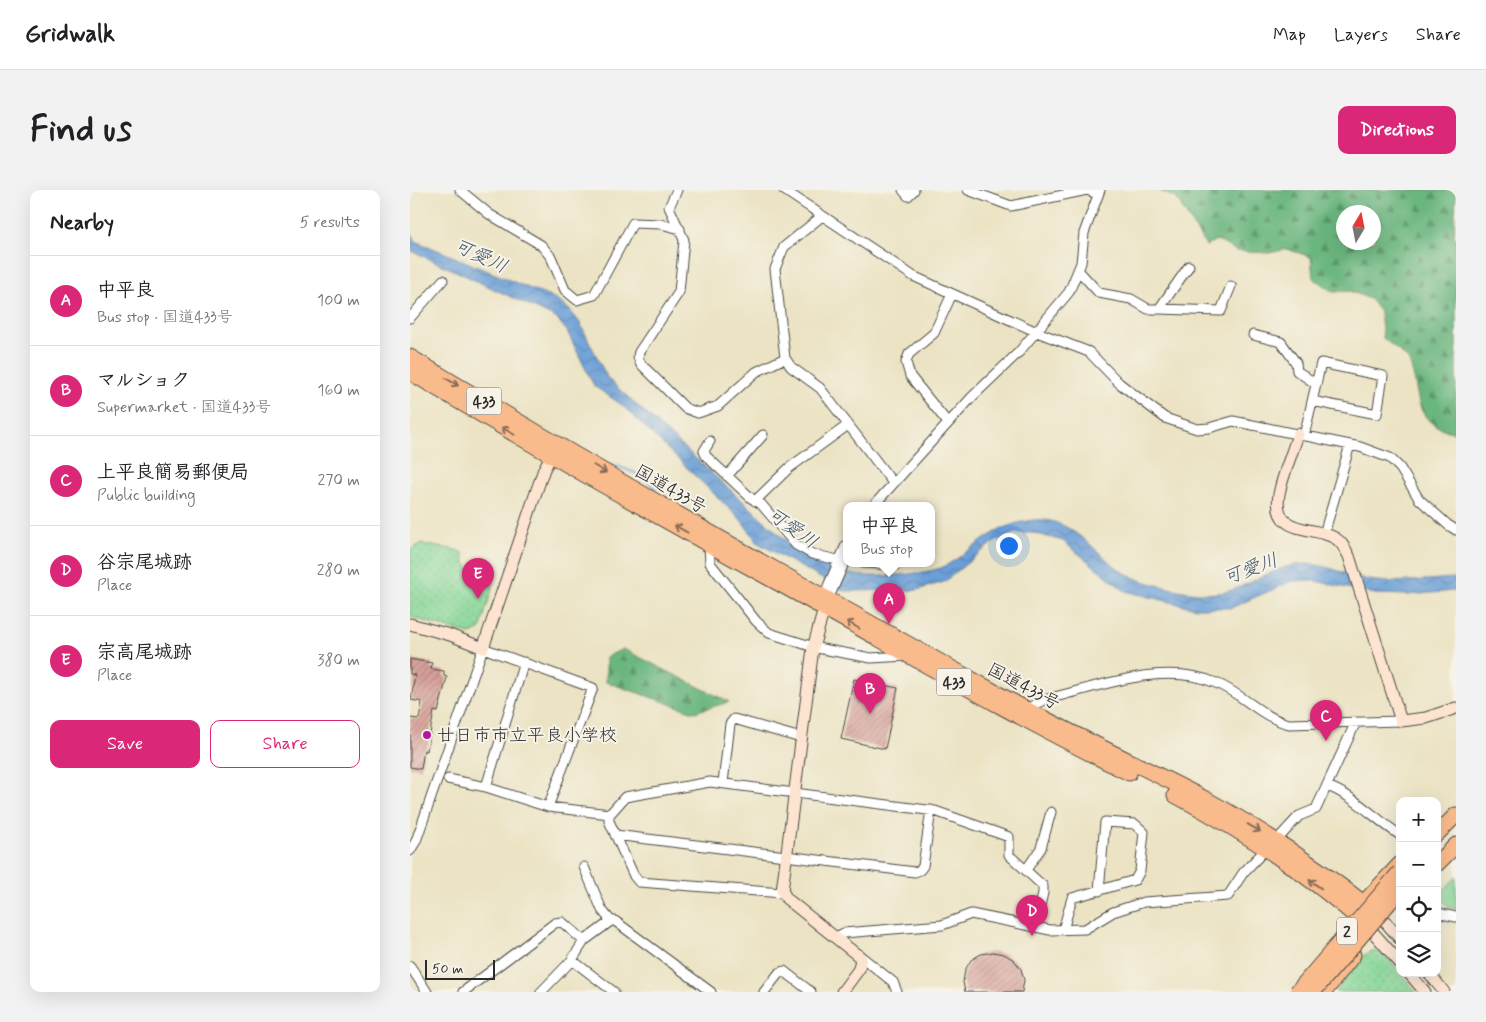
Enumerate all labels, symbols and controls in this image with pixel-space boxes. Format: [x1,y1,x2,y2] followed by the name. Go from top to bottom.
[25,19,115,50] text: Gridwalk
[1273,23,1306,47] text: Map
[1334,23,1388,47] text: Layers
[1416,23,1461,47] text: Share
[1338,106,1456,154] button: Directions
[30,107,132,153] text: Find us
[1336,205,1381,250] north arrow
[50,209,114,237] text: Nearby
[300,212,360,233] text: 5 results
[449,233,511,280] water label: 可愛川
[97,278,154,303] text: 中平良
[61,290,71,311] text: A
[317,290,360,311] text: 100 m
[97,307,233,328] text: Bus stop · 国道433号
[97,368,190,393] text: マルショク
[444,378,458,388] one-way arrow
[61,380,71,401] text: B
[317,380,360,401] text: 160 m
[466,388,502,415] road number: 433
[97,397,271,418] text: Supermarket · 国道433号
[502,425,516,435] one-way arrow
[97,460,249,485] text: 上平良簡易郵便局
[630,460,711,520] street label: 国道433号
[592,465,607,475] one-way arrow
[60,470,72,491] text: C
[317,470,360,491] text: 270 m
[97,485,196,506] text: Public building
[762,502,823,555] water label: 可愛川
[843,502,935,567] popup
[860,514,918,539] text: 中平良
[674,524,688,534] one-way arrow
[996,533,1022,559] your location
[860,539,913,560] text: Bus stop
[1219,548,1282,591] water label: 可愛川
[97,550,192,575] text: 谷宗尾城跡
[462,558,494,599] pin: E
[60,560,72,581] text: D
[317,560,360,581] text: 280 m
[97,575,132,596] text: Place
[873,583,905,624] pin: A
[847,620,861,630] one-way arrow
[97,640,192,665] text: 宗高尾城跡
[61,650,71,671] text: E
[317,650,360,671] text: 380 m
[983,658,1064,716] street label: 国道433号
[97,665,132,686] text: Place
[936,668,972,696] road number: 433
[854,673,886,714] pin: B
[1310,700,1342,741] pin: C
[50,720,200,768] button: Save
[210,720,360,768] button: Share
[437,724,617,748] place label: 廿日市市立平良小学校
[421,729,433,741] marker: 廿日市市立平良小学校
[1396,797,1441,977] map controls
[1396,797,1441,842] button: +
[1247,823,1262,833] one-way arrow
[1396,842,1441,887] button: −
[1308,879,1322,889] one-way arrow
[1396,887,1441,932] button: locate
[1016,895,1048,936] pin: D
[1337,918,1357,944] road number: 2
[1396,932,1441,977] button: layers
[425,957,495,980] scale bar
[432,960,463,978] text: 50 m

